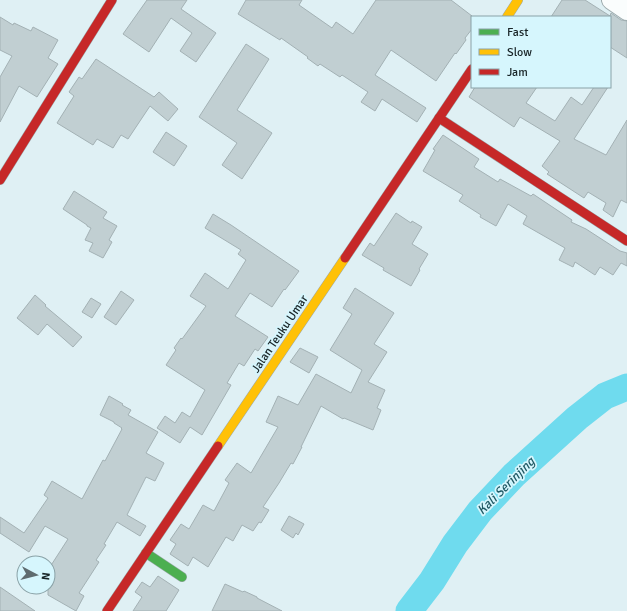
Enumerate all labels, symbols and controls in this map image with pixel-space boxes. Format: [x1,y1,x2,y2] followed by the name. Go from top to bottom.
[471,16,611,88] legend
[507,25,528,40] text: Fast
[507,45,532,60] text: Slow
[507,65,528,80] text: Jam
[248,292,312,376] street label: Jalan Teuku Umar
[474,453,539,518] water label: Kali Serinjing
[16,555,56,595] north arrow
[39,572,52,581] text: N

